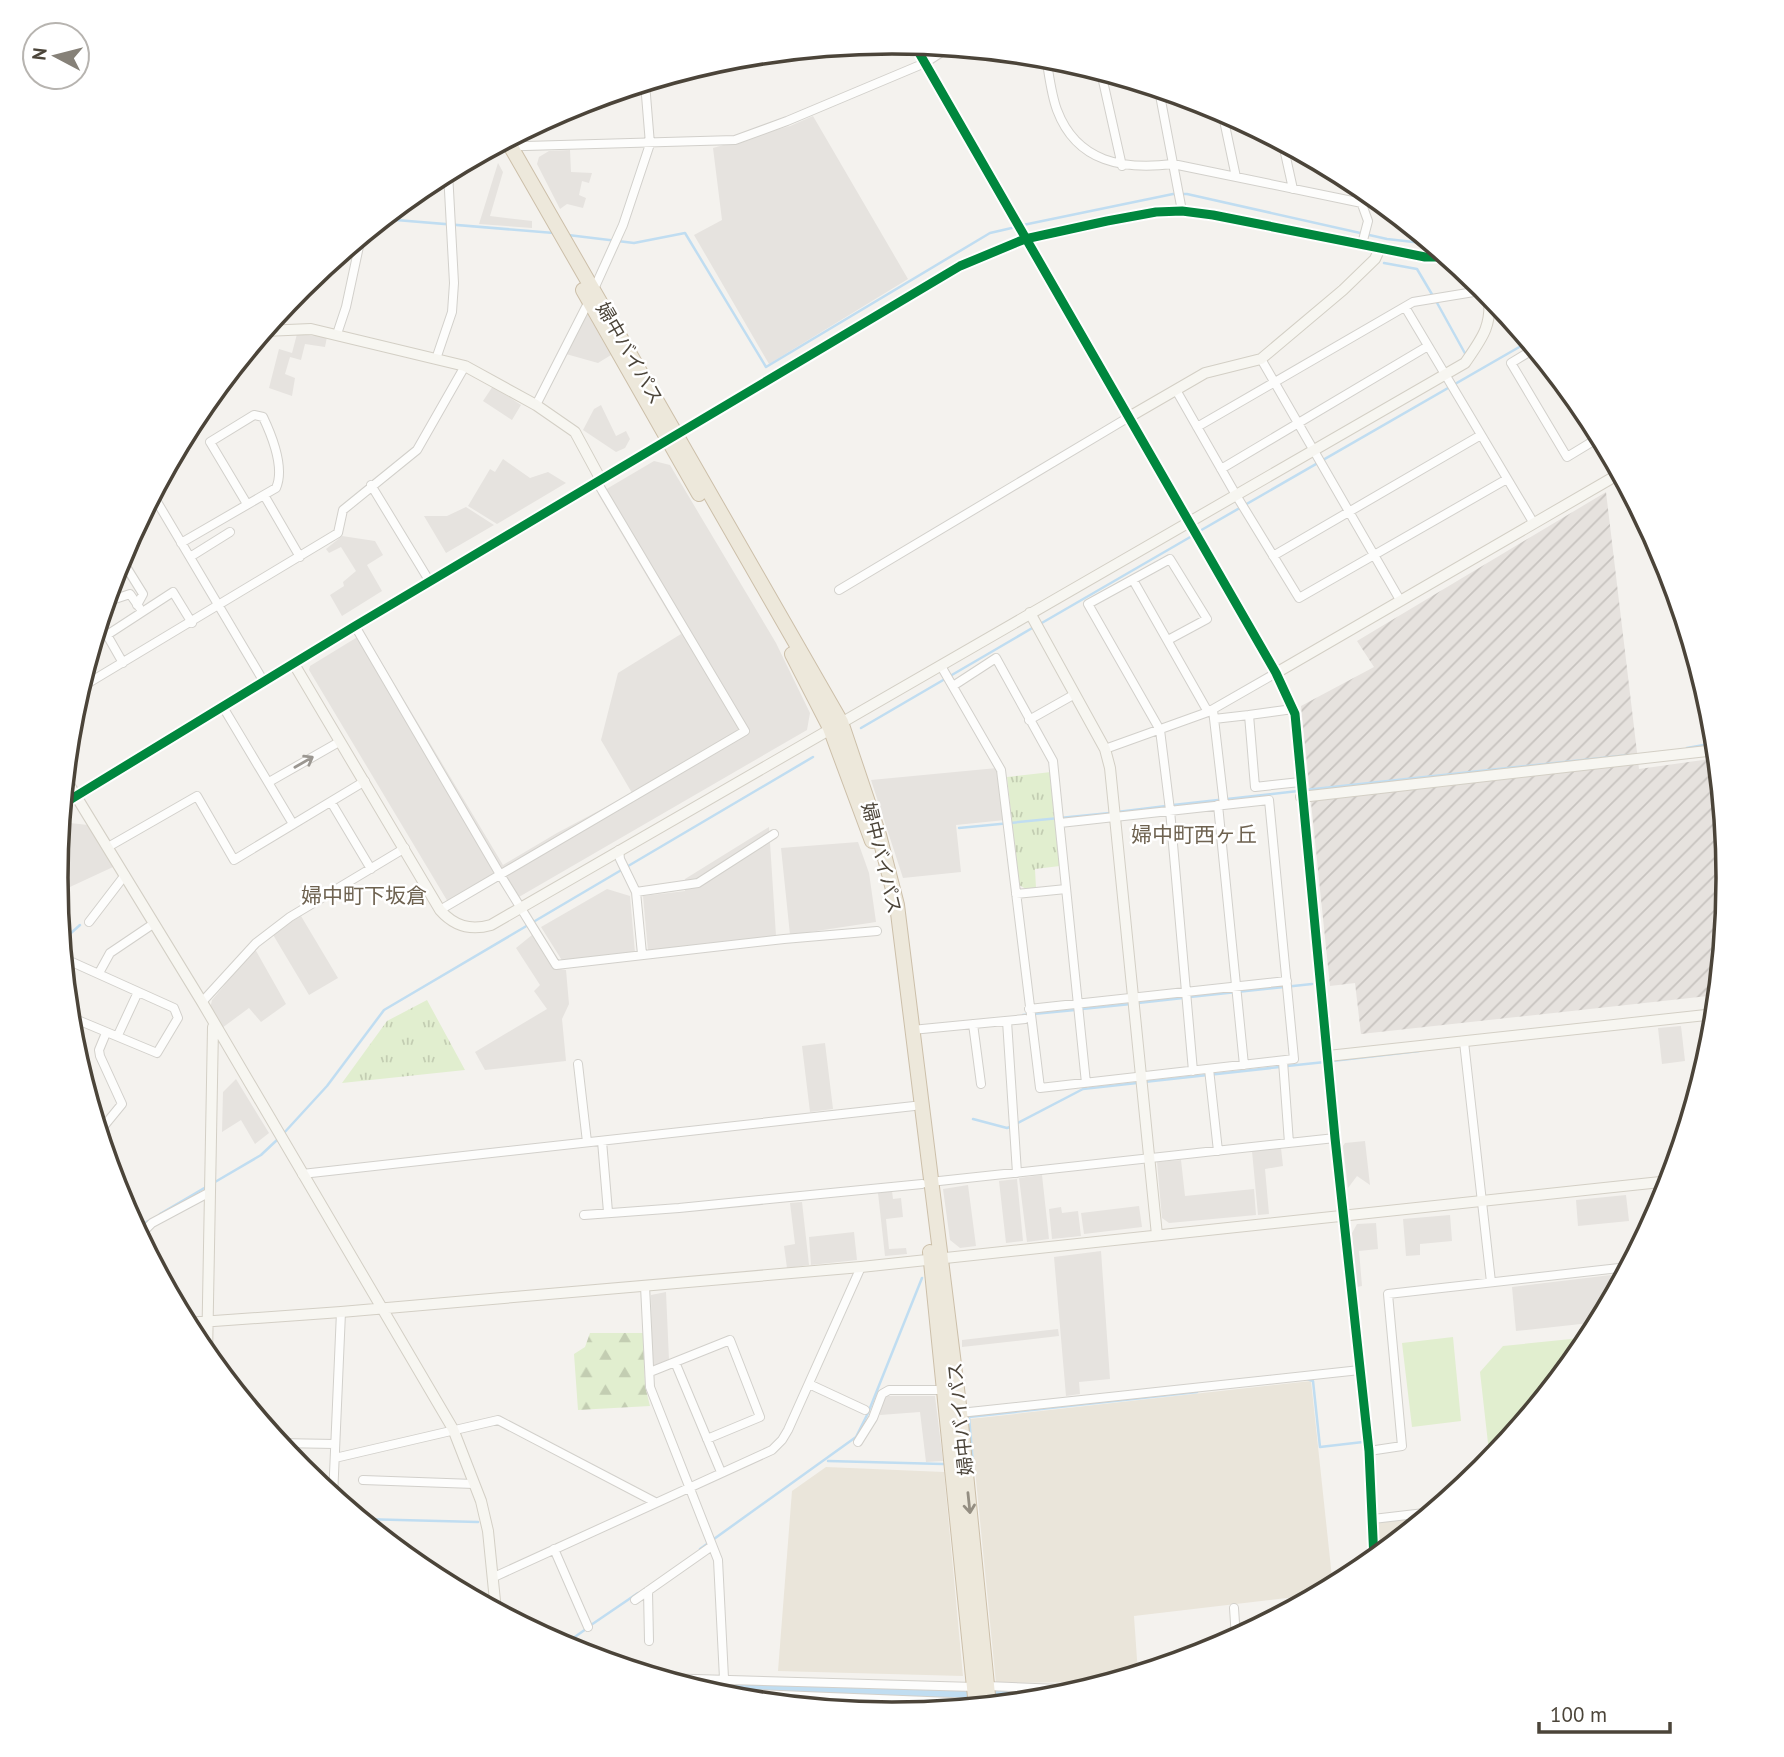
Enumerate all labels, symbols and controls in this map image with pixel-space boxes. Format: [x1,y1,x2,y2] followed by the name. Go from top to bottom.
[21,21,91,91] north arrow
[26,46,52,62] text: N
[591,298,669,408] street label: 婦中バイパス
[294,755,314,769] one-way arrow
[857,800,907,916] street label: 婦中バイパス
[1131,821,1257,848] district label: 婦中町西ヶ丘
[301,882,427,909] district label: 婦中町下坂倉
[942,1361,978,1477] street label: 婦中バイパス
[962,1491,975,1514] one-way arrow
[1539,1690,1670,1734] scale bar
[1550,1701,1607,1728] text: 100 m

